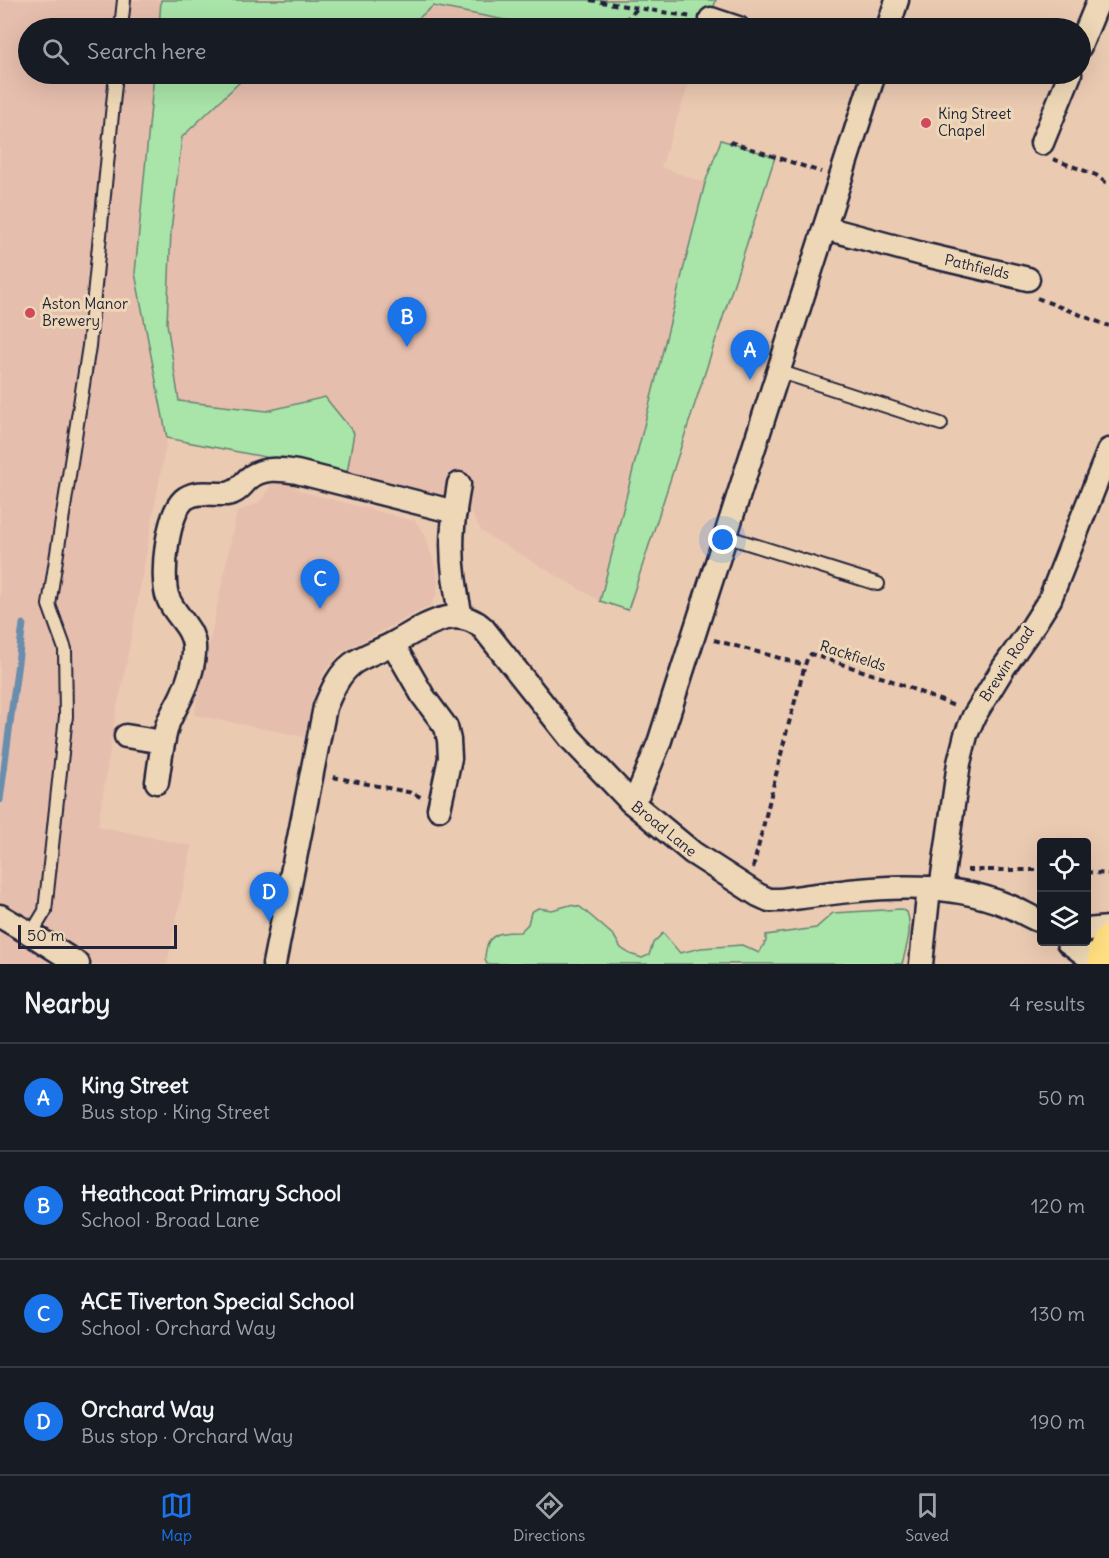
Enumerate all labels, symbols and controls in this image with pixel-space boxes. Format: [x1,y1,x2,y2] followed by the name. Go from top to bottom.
[18,18,1091,84] search box
[39,35,72,68] icon: search
[87,37,206,65] text: Search here
[938,104,1011,140] place label: King Street Chapel
[919,116,933,130] marker: King Street Chapel
[943,250,1012,283] street label: Pathfields
[42,294,128,330] place label: Aston Manor Brewery
[388,298,426,347] pin: B
[23,306,37,320] marker: Aston Manor Brewery
[730,330,770,380] pin: A
[708,525,737,554] your location
[300,560,340,609] pin: C
[975,622,1038,705] street label: Brewin Road
[818,636,889,675] street label: Rackfields
[628,797,701,861] street label: Broad Lane
[1037,838,1091,946] map controls
[1037,838,1091,892] button: locate
[250,872,288,922] pin: D
[1037,892,1091,946] button: layers
[18,922,177,950] scale bar
[27,925,65,945] text: 50 m
[24,987,110,1020] text: Nearby
[1009,991,1085,1016] text: 4 results
[81,1071,189,1099] text: King Street
[37,1085,50,1110] text: A
[1038,1085,1085,1110] text: 50 m
[81,1099,270,1124] text: Bus stop · King Street
[81,1179,341,1207] text: Heathcoat Primary School
[37,1193,50,1218] text: B
[1031,1193,1085,1218] text: 120 m
[81,1207,259,1232] text: School · Broad Lane
[81,1287,355,1315] text: ACE Tiverton Special School
[37,1301,50,1326] text: C
[1030,1301,1085,1326] text: 130 m
[81,1315,276,1340] text: School · Orchard Way
[81,1395,214,1423] text: Orchard Way
[36,1409,51,1434] text: D
[1030,1409,1085,1434] text: 190 m
[81,1423,293,1448] text: Bus stop · Orchard Way
[160,1489,193,1545] tab: Map
[513,1489,585,1545] tab: Directions
[905,1489,949,1545] tab: Saved

